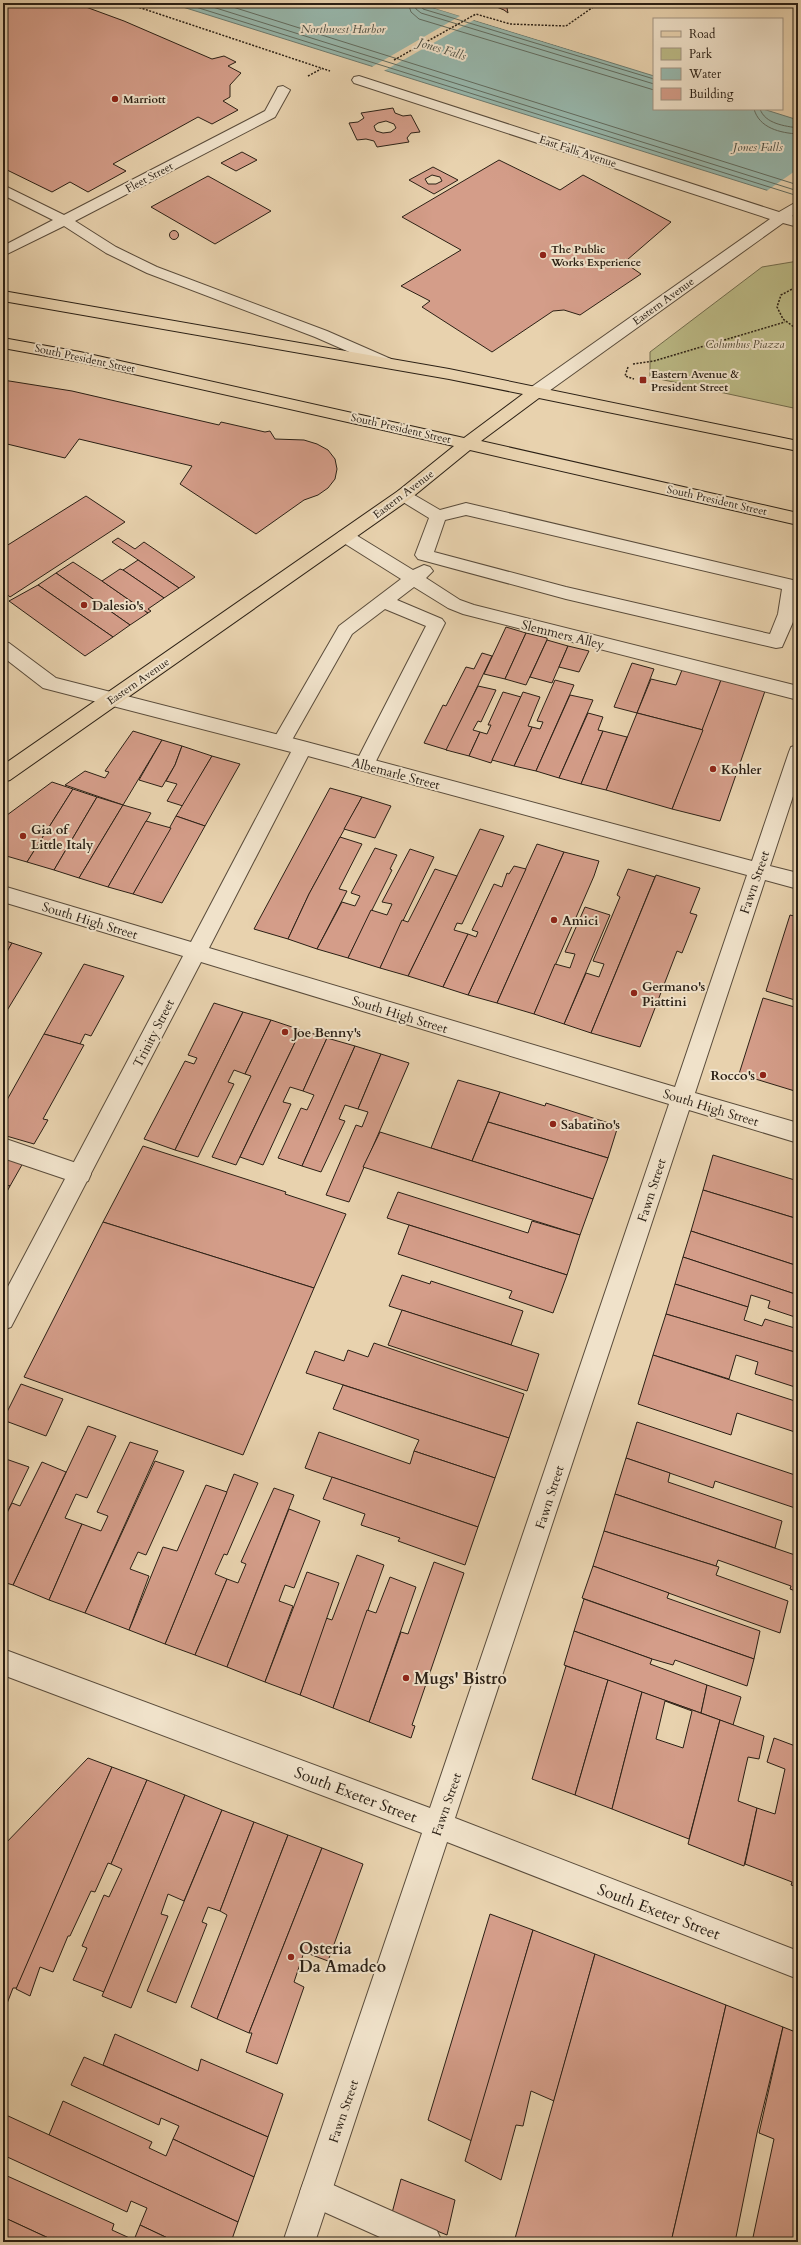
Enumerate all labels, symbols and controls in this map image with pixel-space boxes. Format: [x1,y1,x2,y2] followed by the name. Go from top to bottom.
[653,18,783,110] legend
[300,21,387,37] water label: Northwest Harbor
[689,26,716,42] text: Road
[413,33,468,64] water label: Jones Falls
[689,46,713,62] text: Park
[688,66,722,82] text: Water
[689,86,734,102] text: Building
[123,92,166,107] place label: Marriott
[110,94,120,104] marker: Marriott
[537,132,618,171] street label: East Falls Avenue
[730,139,783,155] water label: Jones Falls
[123,158,176,196] street label: Fleet Street
[550,242,641,270] place label: The Public Works Experience
[538,250,548,260] marker: The Public Works Experience
[630,274,697,329] street label: Eastern Avenue
[706,337,784,352] park label: Columbus Piazza
[33,341,137,377] street label: South President Street
[651,367,740,395] place label: Eastern Avenue & President Street
[638,375,648,385] marker: Eastern Avenue & President Street
[349,410,453,447] street label: South President Street
[370,467,437,522] street label: Eastern Avenue
[665,482,769,519] street label: South President Street
[92,597,144,615] place label: Dalesio's
[79,600,89,610] marker: Dalesio's
[519,616,606,654] street label: Slemmers Alley
[104,654,172,708] street label: Eastern Avenue
[350,754,442,794] street label: Albemarle Street
[721,761,762,779] place label: Kohler
[708,764,718,774] marker: Kohler
[31,821,94,854] place label: Gia of Little Italy
[18,831,28,841] marker: Gia of Little Italy
[736,848,774,916] street label: Fawn Street
[40,898,140,944] street label: South High Street
[562,912,598,930] place label: Amici
[549,915,559,925] marker: Amici
[642,978,706,1011] place label: Germano's Piattini
[629,988,639,998] marker: Germano's Piattini
[350,992,450,1038] street label: South High Street
[129,996,179,1071] street label: Trinity Street
[291,1024,361,1042] place label: Joe Benny's
[280,1027,290,1037] marker: Joe Benny's
[710,1067,755,1085] place label: Rocco's
[758,1070,768,1080] marker: Rocco's
[661,1085,761,1131] street label: South High Street
[561,1116,620,1134] place label: Sabatino's
[548,1119,558,1129] marker: Sabatino's
[633,1156,671,1224] street label: Fawn Street
[531,1463,569,1531] street label: Fawn Street
[414,1668,507,1690] place label: Mugs' Bistro
[401,1673,411,1683] marker: Mugs' Bistro
[291,1761,420,1828] street label: South Exeter Street
[428,1770,466,1838] street label: Fawn Street
[594,1878,723,1945] street label: South Exeter Street
[299,1938,386,1978] place label: Osteria Da Amadeo
[286,1952,296,1962] marker: Osteria Da Amadeo
[325,2077,363,2145] street label: Fawn Street

